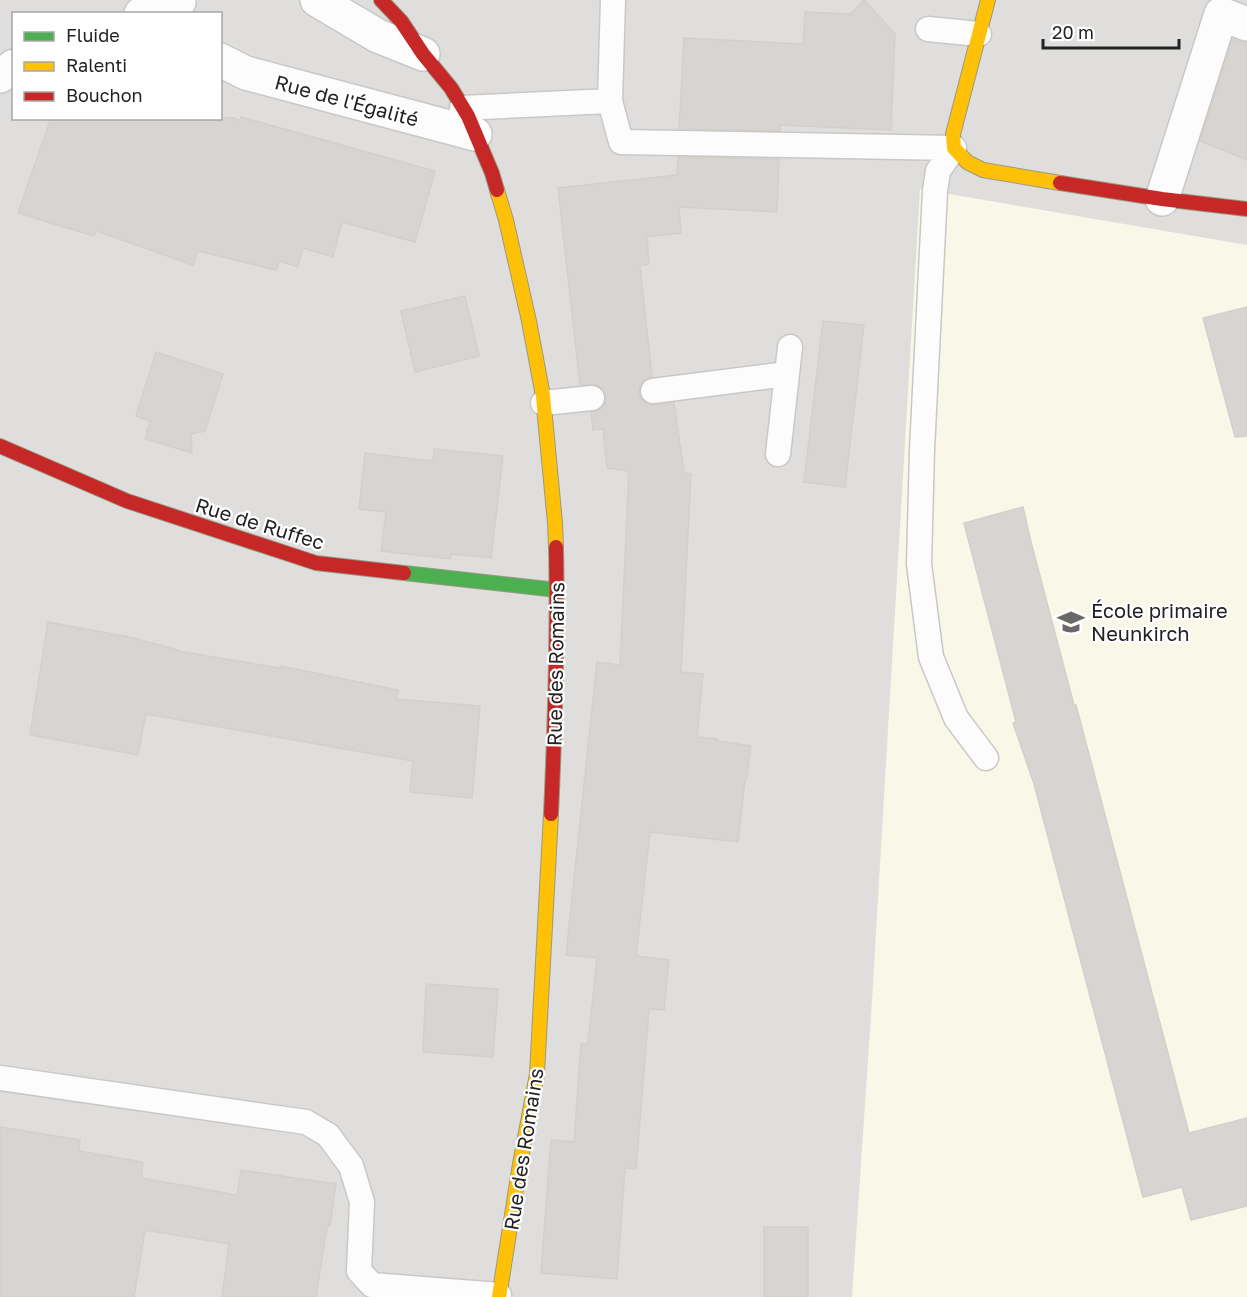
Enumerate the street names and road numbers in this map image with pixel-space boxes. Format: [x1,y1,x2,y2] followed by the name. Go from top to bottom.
[273,69,421,131] street label: Rue de l'Égalité
[193,492,327,554] street label: Rue de Ruffec
[542,582,568,746] street label: Rue des Romains
[498,1066,548,1232] street label: Rue des Romains

